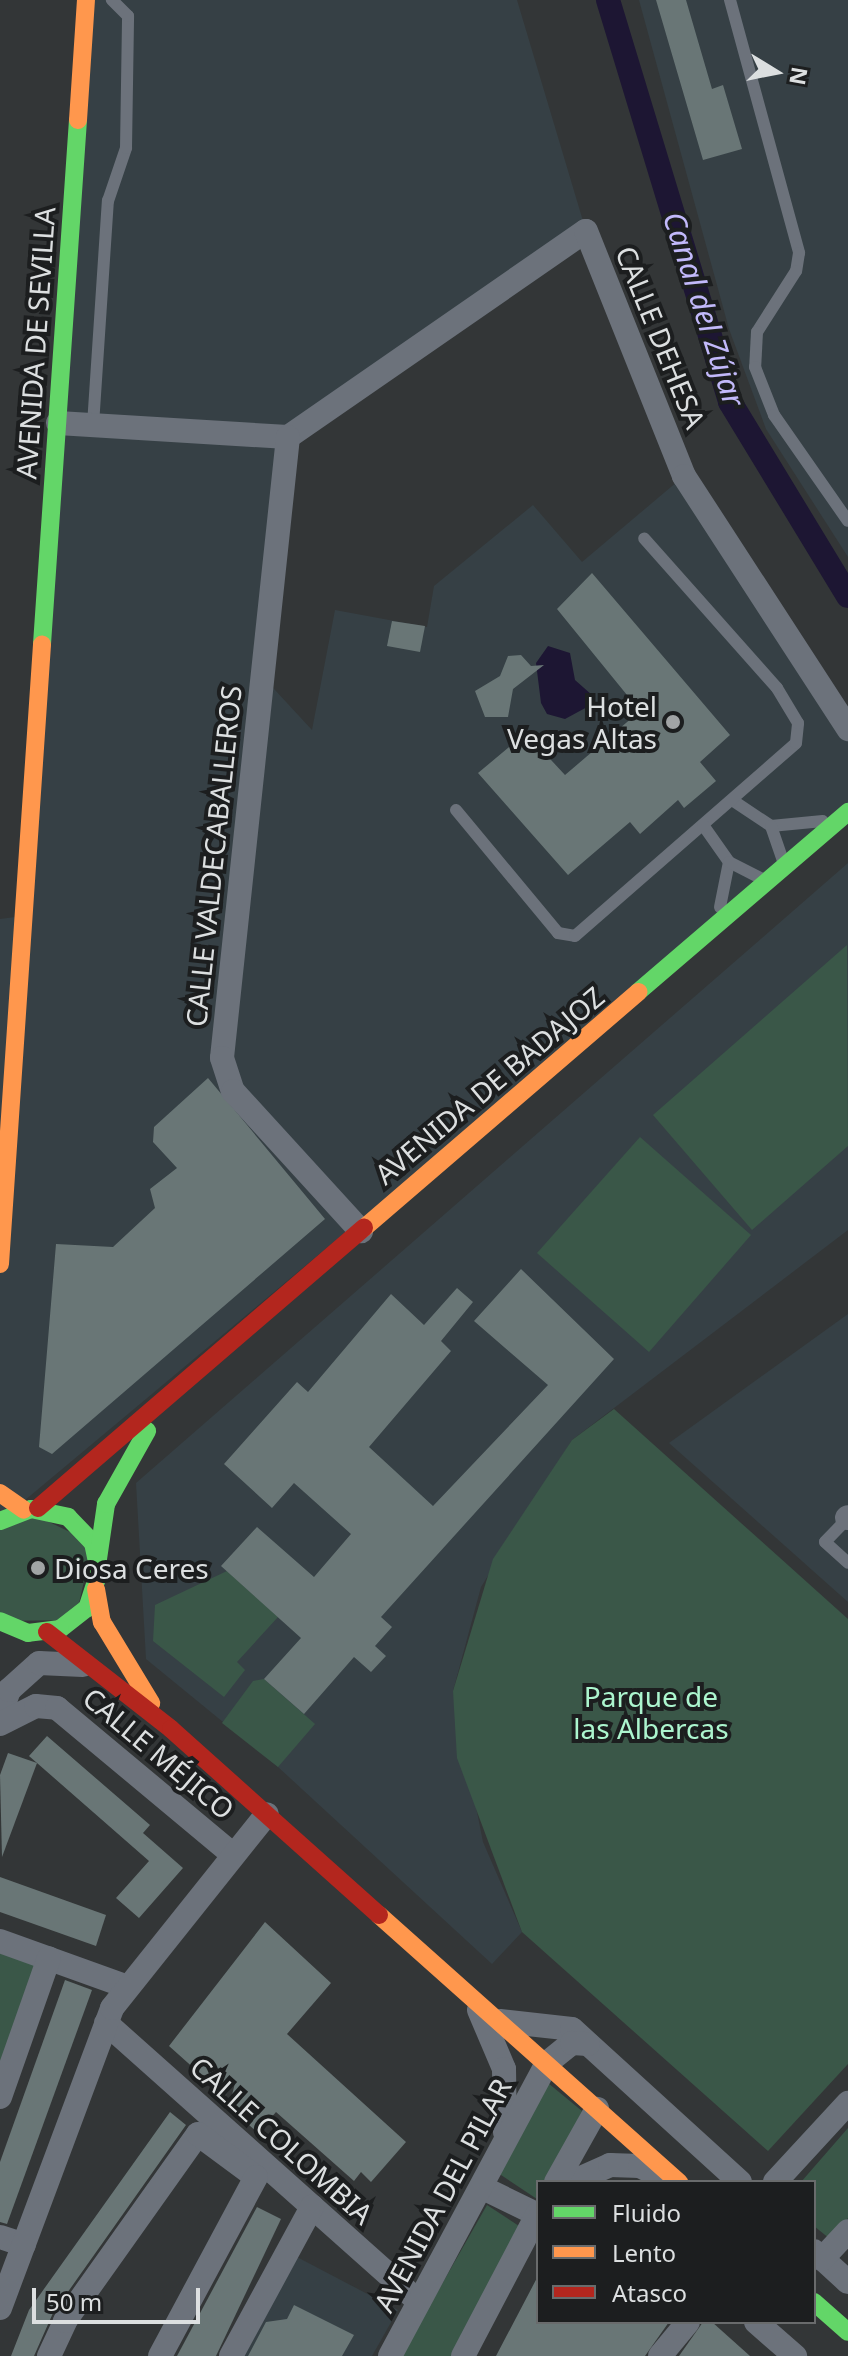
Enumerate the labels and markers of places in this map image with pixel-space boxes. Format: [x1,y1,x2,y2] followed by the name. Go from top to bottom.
[507,689,657,755] place label: Hotel Vegas Altas
[664,713,682,731] marker: Hotel Vegas Altas
[54,1551,209,1585] place label: Diosa Ceres
[29,1559,47,1577] marker: Diosa Ceres

